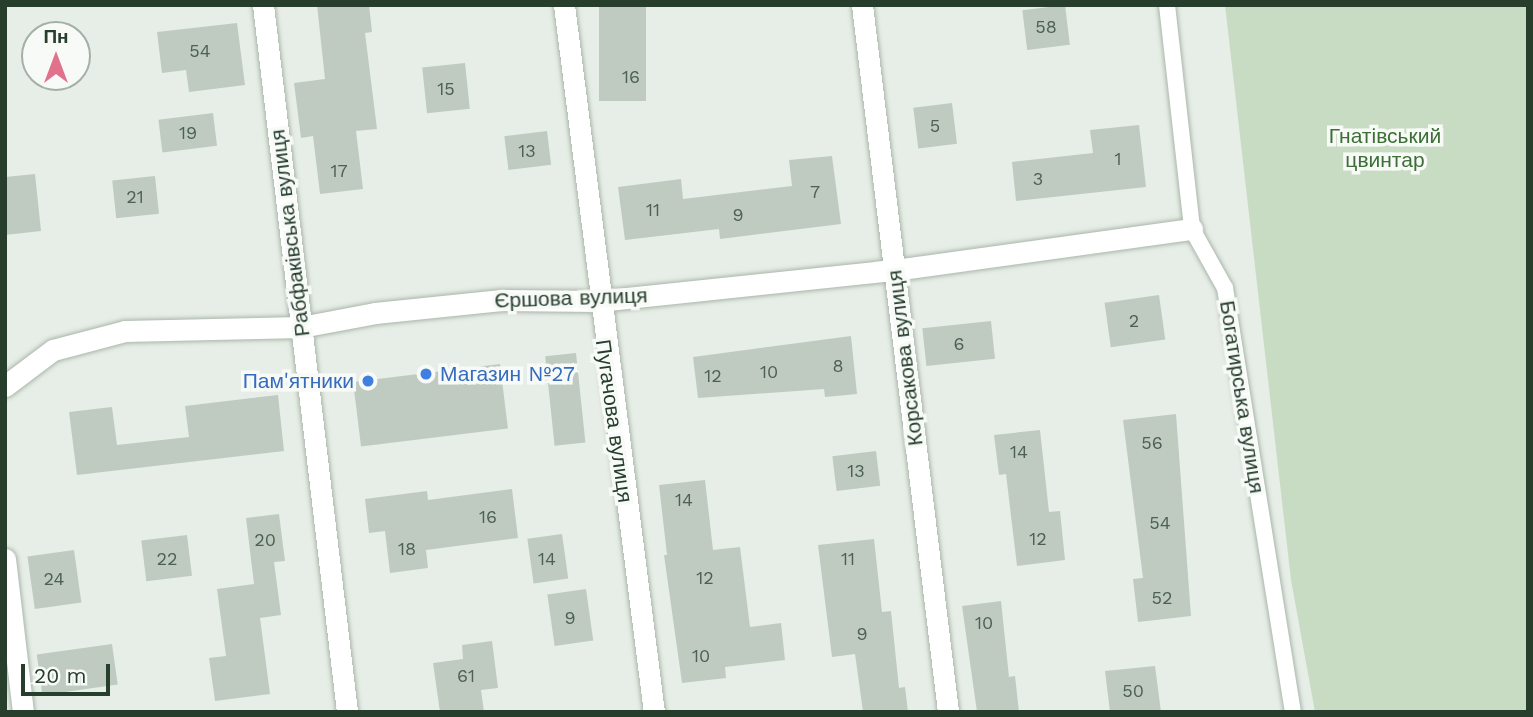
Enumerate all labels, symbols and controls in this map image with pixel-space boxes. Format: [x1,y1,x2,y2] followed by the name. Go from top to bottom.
[1035,16,1057,38] house number: 58
[21,21,91,91] north arrow
[43,25,69,48] text: Пн
[189,40,211,62] house number: 54
[622,66,640,88] house number: 16
[437,78,455,100] house number: 15
[930,115,940,137] house number: 5
[179,122,197,144] house number: 19
[1329,123,1441,173] park label: Гнатівський цвинтар
[265,128,315,338] street label: Рабфаківська вулиця
[518,140,536,162] house number: 13
[1114,148,1122,170] house number: 1
[330,160,348,182] house number: 17
[1033,168,1043,190] house number: 3
[810,181,820,203] house number: 7
[126,186,144,208] house number: 21
[646,199,660,221] house number: 11
[732,204,744,226] house number: 9
[882,269,928,447] street label: Корсакова вулиця
[494,283,648,313] street label: Єршова вулиця
[1214,299,1270,495] street label: Богатирська вулиця
[1129,310,1139,332] house number: 2
[954,333,964,355] house number: 6
[590,338,638,504] street label: Пугачова вулиця
[832,355,844,377] house number: 8
[440,361,575,387] place label: Магазин №27
[760,361,778,383] house number: 10
[704,365,722,387] house number: 12
[418,366,434,382] marker: Магазин №27
[243,368,354,394] place label: Пам'ятники
[360,373,376,389] marker: Пам'ятники
[1141,432,1163,454] house number: 56
[1010,441,1028,463] house number: 14
[847,460,865,482] house number: 13
[675,489,693,511] house number: 14
[479,506,497,528] house number: 16
[1149,512,1171,534] house number: 54
[1029,528,1047,550] house number: 12
[254,529,276,551] house number: 20
[398,538,416,560] house number: 18
[157,548,177,570] house number: 22
[538,548,556,570] house number: 14
[841,548,855,570] house number: 11
[696,567,714,589] house number: 12
[44,568,64,590] house number: 24
[1152,587,1172,609] house number: 52
[564,607,576,629] house number: 9
[975,612,993,634] house number: 10
[856,623,868,645] house number: 9
[692,645,710,667] house number: 10
[24,650,114,694] scale bar
[34,663,86,688] text: 20 m
[457,665,475,687] house number: 61
[1122,680,1144,702] house number: 50

